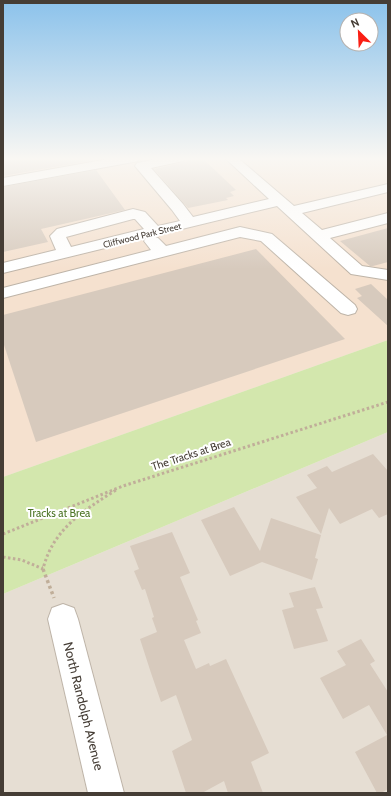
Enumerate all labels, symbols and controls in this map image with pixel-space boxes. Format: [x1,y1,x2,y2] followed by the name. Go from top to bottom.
[339,12,379,52] north arrow
[349,15,361,31] text: N
[102,220,182,250] street label: Cliffwood Park Street
[150,434,233,473] street label: The Tracks at Brea
[28,506,91,520] park label: Tracks at Brea
[60,640,108,772] street label: North Randolph Avenue

